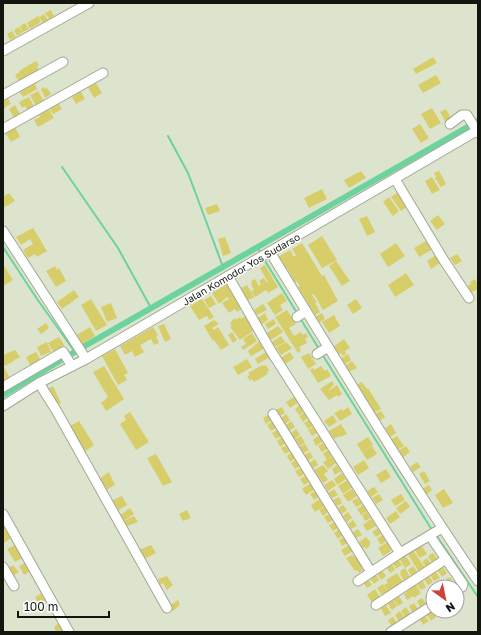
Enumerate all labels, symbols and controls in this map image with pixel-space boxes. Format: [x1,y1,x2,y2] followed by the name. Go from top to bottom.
[180,230,302,308] street label: Jalan Komodor Yos Sudarso
[425,579,465,619] north arrow
[18,593,109,619] scale bar
[24,599,58,614] text: 100 m
[444,600,458,616] text: N

